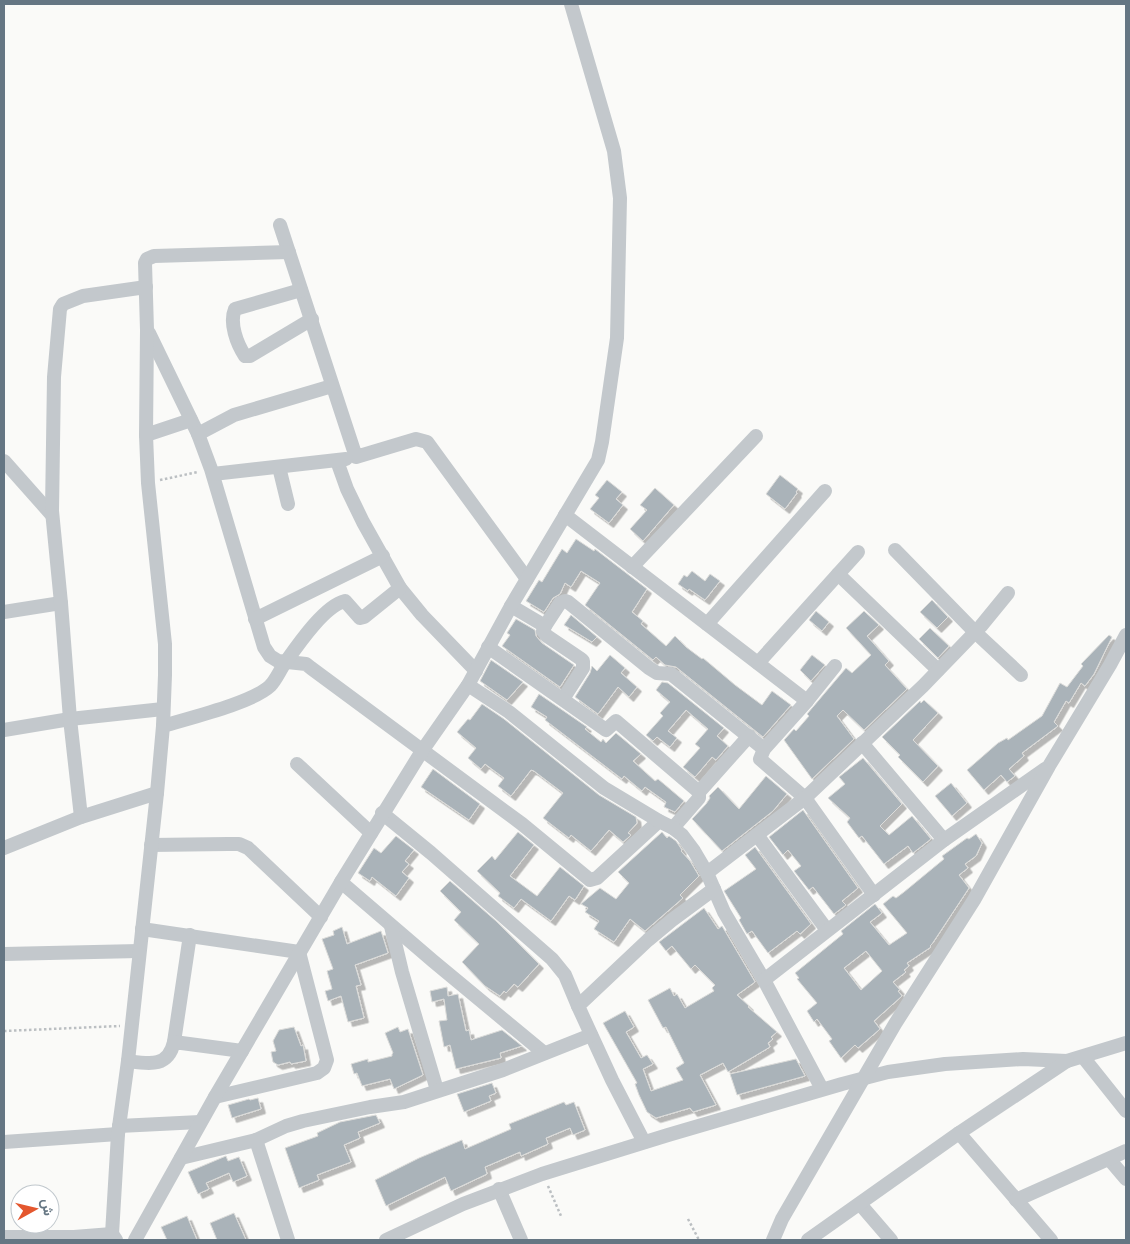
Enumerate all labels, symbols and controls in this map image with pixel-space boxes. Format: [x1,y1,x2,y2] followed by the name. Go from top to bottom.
[10,1184,60,1234] north arrow
[38,1198,57,1217] text: ش

